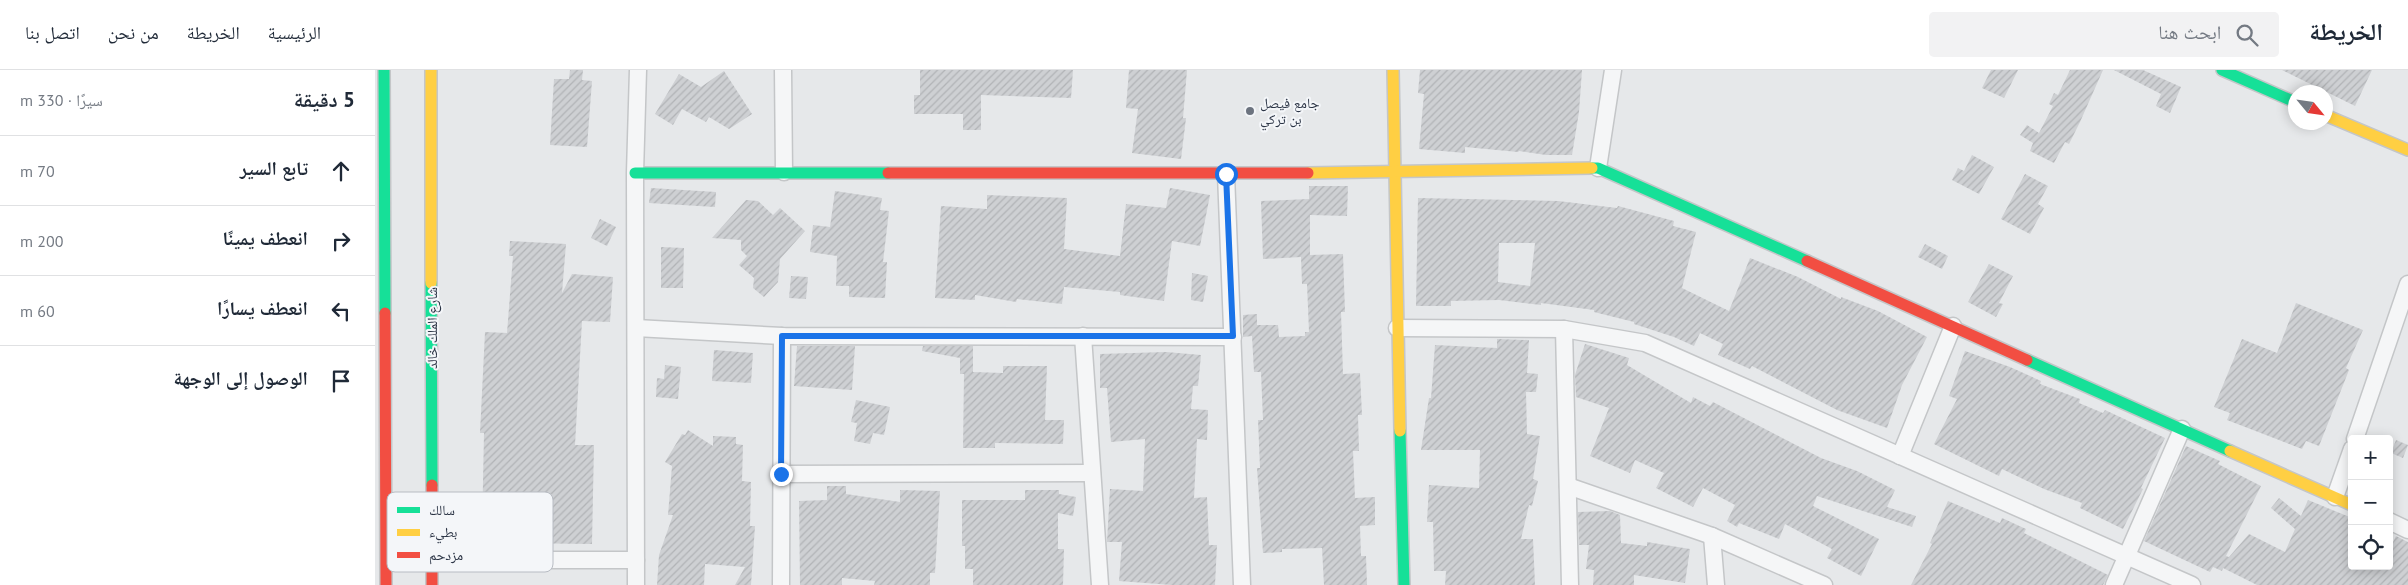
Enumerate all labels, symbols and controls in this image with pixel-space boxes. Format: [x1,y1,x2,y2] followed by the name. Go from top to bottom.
[1929,12,2279,57] search box
[2309,16,2383,47] text: الخريطة
[2158,20,2221,44] text: ابحث هنا
[25,21,80,44] text: اتصل بنا
[108,21,159,44] text: من نحن
[187,21,240,44] text: الخريطة
[268,21,321,44] text: الرئيسية
[2233,21,2261,49] icon: search
[2288,85,2333,130] north arrow
[294,86,355,113] text: 5 دقيقة
[20,90,103,110] text: سيرًا · 330 m
[1260,94,1319,131] place label: جامع فيصل بن تركي
[1244,105,1256,117] marker: جامع فيصل بن تركي
[240,156,308,180] text: تابع السير
[327,157,355,185] icon: ahead
[20,161,55,181] text: 70 m
[1215,163,1238,186] route start
[223,226,308,250] text: انعطف يمينًا
[327,227,355,255] icon: right
[20,231,63,251] text: 200 m
[423,287,442,369] street label: شارع الملك خالد
[217,296,308,320] text: انعطف يسارًا
[327,297,355,325] icon: left
[20,301,55,321] text: 60 m
[173,366,308,390] text: الوصول إلى الوجهة
[327,367,355,395] icon: arrive
[2348,435,2393,570] map controls
[2348,435,2393,480] button: +
[770,463,793,486] route end
[2348,480,2393,525] button: −
[387,492,553,572] legend
[429,501,455,519] text: سالك
[429,523,458,544] text: بطيء
[2348,525,2393,570] button: locate
[429,546,463,565] text: مزدحم

